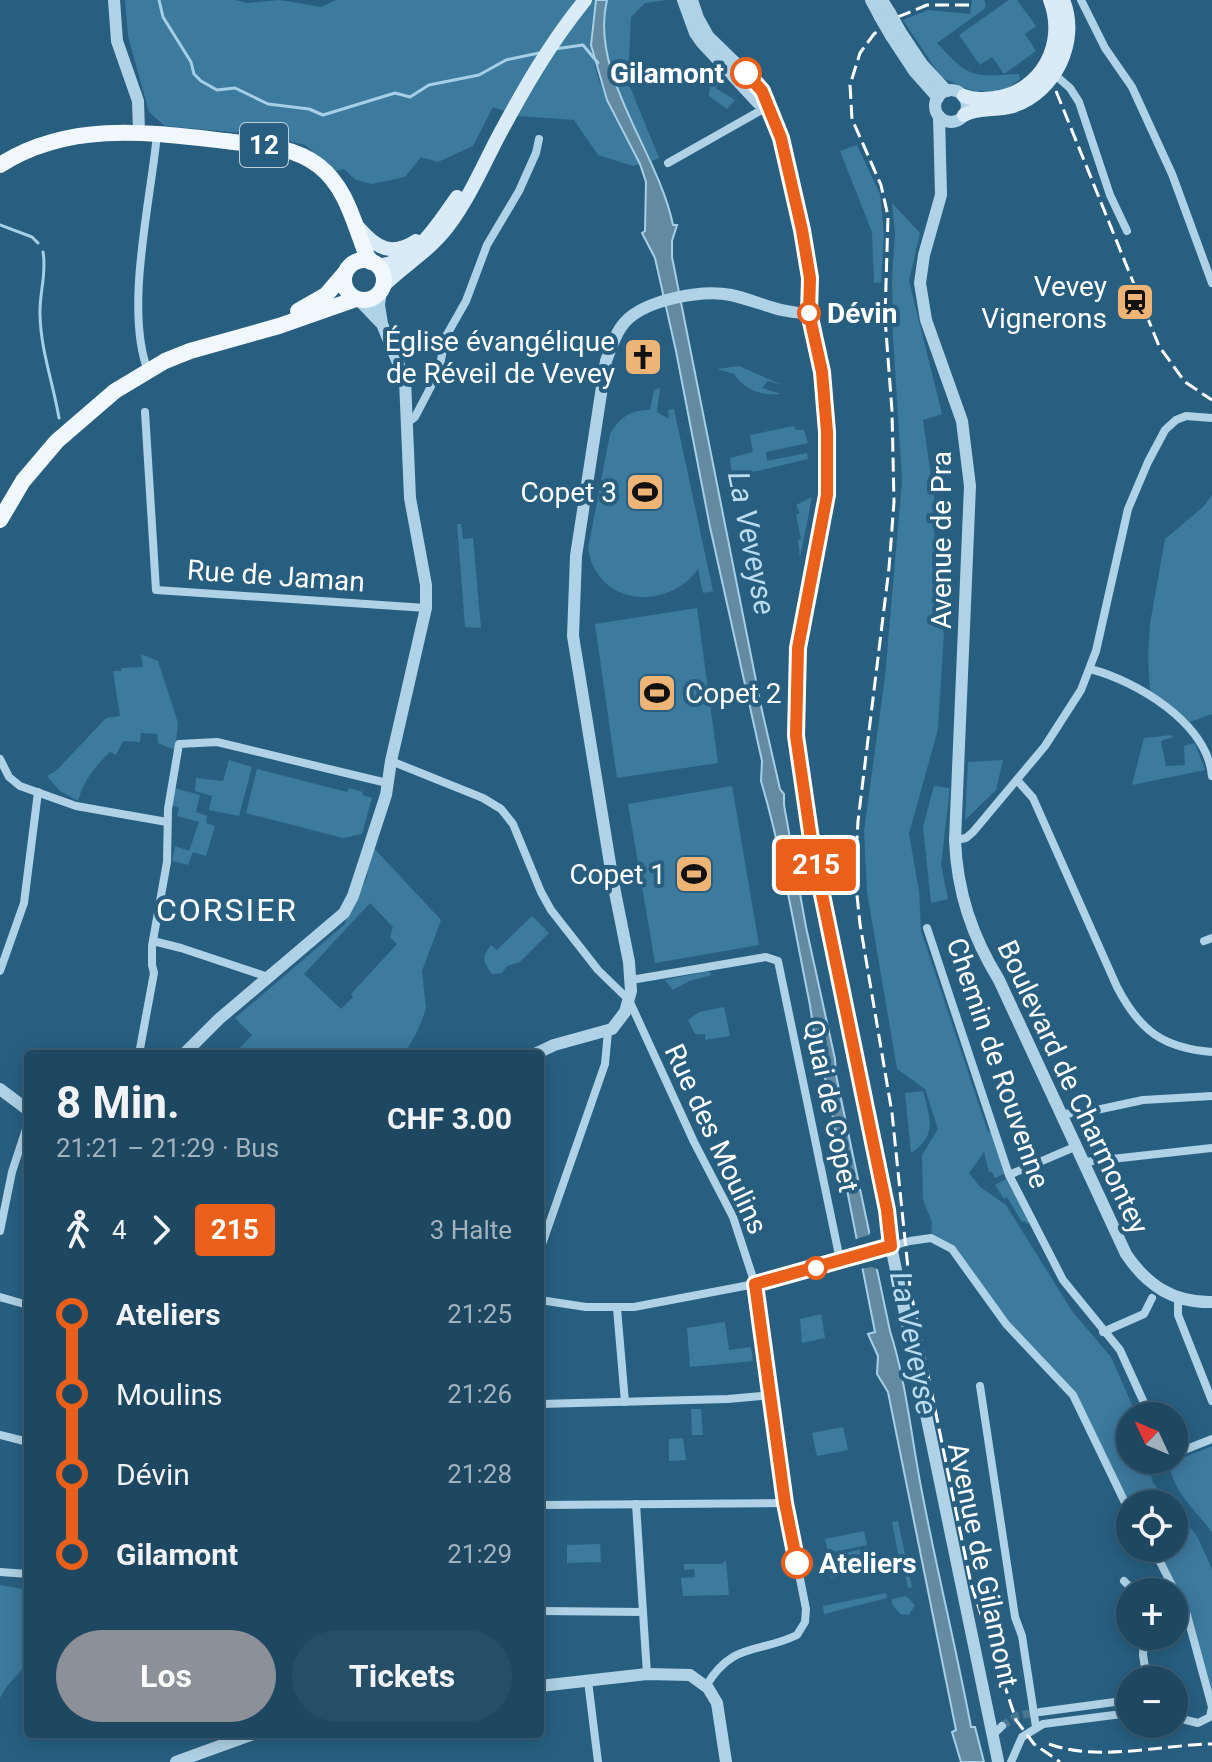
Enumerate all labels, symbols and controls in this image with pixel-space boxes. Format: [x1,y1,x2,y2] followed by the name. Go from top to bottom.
[610,57,724,90] place label: Gilamont
[731,58,761,88] marker: Gilamont
[240,123,288,167] road number: 12
[981,270,1107,335] place label: Vevey Vignerons
[1114,281,1156,323] station icon: Vevey Vignerons
[827,297,897,330] place label: Dévin
[798,302,820,324] marker: Dévin
[385,325,615,390] place label: Église évangélique de Réveil de Vevey
[622,336,664,378] church icon: Église évangélique de Réveil de Vevey
[925,451,958,629] street label: Avenue de Pra
[721,468,783,618] water label: La Veveyse
[624,471,666,513] sports icon: Copet 3
[520,476,617,509] place label: Copet 3
[186,553,366,599] street label: Rue de Jaman
[636,672,678,714] sports icon: Copet 2
[685,677,782,710] place label: Copet 2
[770,839,862,891] line badge: 215
[792,848,840,881] text: 215
[673,853,715,895] sports icon: Copet 1
[569,858,666,891] place label: Copet 1
[156,891,298,929] district label: CORSIER
[940,934,1056,1192] street label: Chemin de Rouvenne
[990,935,1156,1239] street label: Boulevard de Charmontey
[797,1017,865,1195] street label: Quai de Copet
[658,1039,774,1239] street label: Rue des Moulins
[56,1077,180,1129] text: 8 Min.
[387,1101,512,1136] text: CHF 3.00
[56,1133,279,1163] text: 21:21 – 21:29 · Bus
[56,1208,100,1252] icon: walk
[139,1208,183,1252] icon: forward
[211,1213,259,1246] text: 215
[112,1215,127,1245] text: 4
[430,1215,512,1245] text: 3 Halte
[805,1257,827,1279] unlabelled marker
[883,1268,945,1418] water label: La Veveyse
[116,1297,221,1332] text: Ateliers
[447,1299,512,1329] text: 21:25
[116,1377,222,1412] text: Moulins
[447,1379,512,1409] text: 21:26
[1116,1402,1188,1474] north arrow
[1116,1402,1188,1738] map controls
[941,1440,1025,1690] street label: Avenue de Gilamont
[116,1457,190,1492] text: Dévin
[447,1459,512,1489] text: 21:28
[1116,1490,1188,1562] button: locate
[116,1537,238,1572] text: Gilamont
[447,1539,512,1569] text: 21:29
[819,1547,917,1580] place label: Ateliers
[782,1548,812,1578] marker: Ateliers
[1116,1578,1188,1650] button: +
[56,1630,276,1722] button: Los
[292,1630,512,1722] button: Tickets
[1116,1666,1188,1738] button: −

